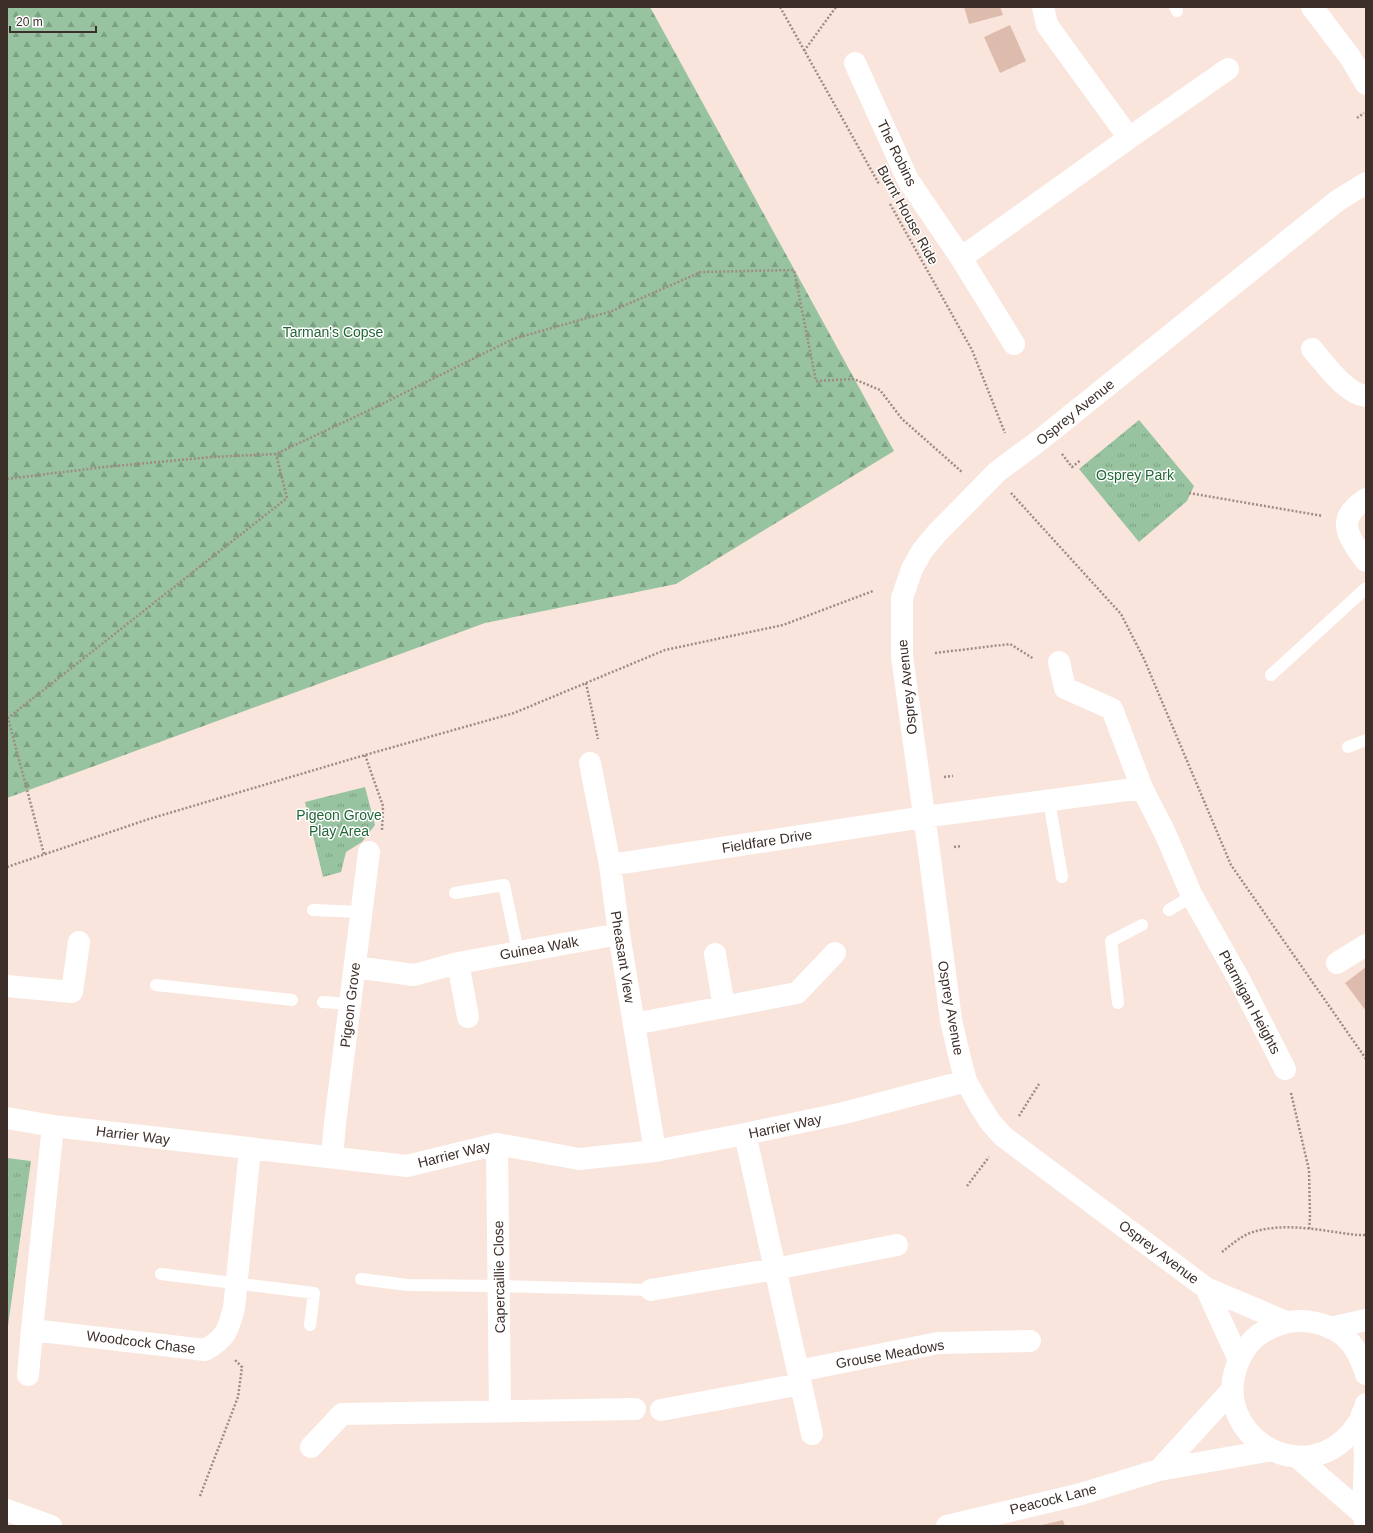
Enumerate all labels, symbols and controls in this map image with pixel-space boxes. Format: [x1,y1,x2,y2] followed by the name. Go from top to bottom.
[10,8,96,34] scale bar
[16,15,43,29] text: 20 m
[874,117,920,189] street label: The Robins
[874,163,942,267] street label: Burnt House Ride
[283,324,384,340] park label: Tarman's Copse
[1033,376,1117,448] street label: Osprey Avenue
[1096,467,1175,483] park label: Osprey Park
[894,638,920,735] street label: Osprey Avenue
[296,807,382,839] park label: Pigeon Grove Play Area
[721,826,813,856] street label: Fieldfare Drive
[608,910,638,1005] street label: Pheasant View
[498,933,581,963] street label: Guinea Walk
[1216,947,1284,1057] street label: Ptarmigan Heights
[935,960,967,1057] street label: Osprey Avenue
[337,961,363,1048] street label: Pigeon Grove
[747,1110,823,1142] street label: Harrier Way
[95,1123,171,1147] street label: Harrier Way
[416,1137,492,1171] street label: Harrier Way
[1116,1217,1202,1287] street label: Osprey Avenue
[490,1220,508,1334] street label: Capercaillie Close
[86,1327,197,1357] street label: Woodcock Chase
[835,1337,945,1371] street label: Grouse Meadows
[1008,1480,1098,1517] street label: Peacock Lane

